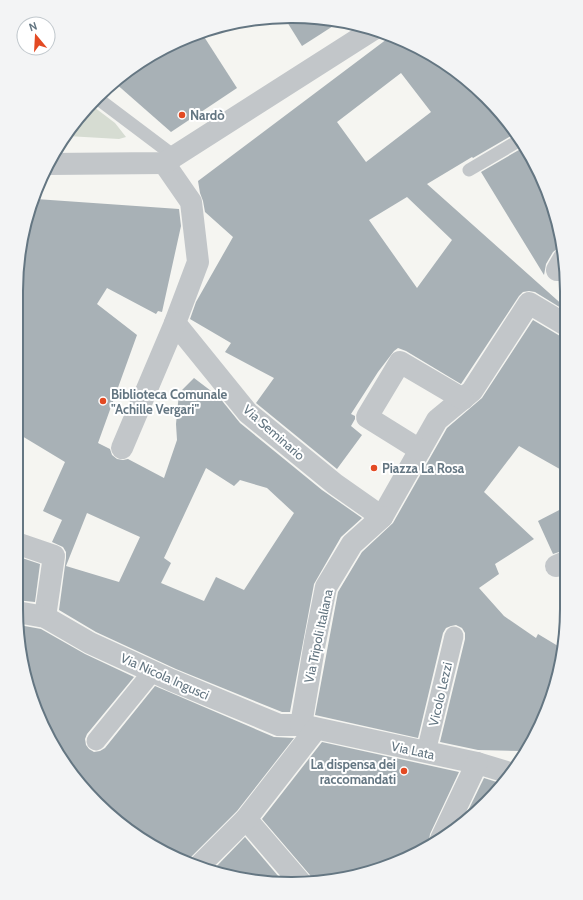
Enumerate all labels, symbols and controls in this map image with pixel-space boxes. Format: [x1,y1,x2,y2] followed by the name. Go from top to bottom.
[16,16,56,56] north arrow
[27,19,39,34] text: N
[190,107,225,123] place label: Nardò
[177,110,187,120] marker: Nardò
[111,386,228,417] place label: Biblioteca Comunale "Achille Vergari"
[98,396,108,406] marker: Biblioteca Comunale "Achille Vergari"
[240,401,308,463] street label: Via Seminario
[382,460,465,476] place label: Piazza La Rosa
[369,463,379,473] marker: Piazza La Rosa
[300,587,336,684] street label: Via Tripoli Italiana
[118,649,212,703] street label: Via Nicola Ingusci
[425,660,455,728] street label: Vicolo Lezzi
[390,738,437,763] street label: Via Lata
[311,756,396,787] place label: La dispensa dei raccomandati
[399,766,409,776] marker: La dispensa dei raccomandati

